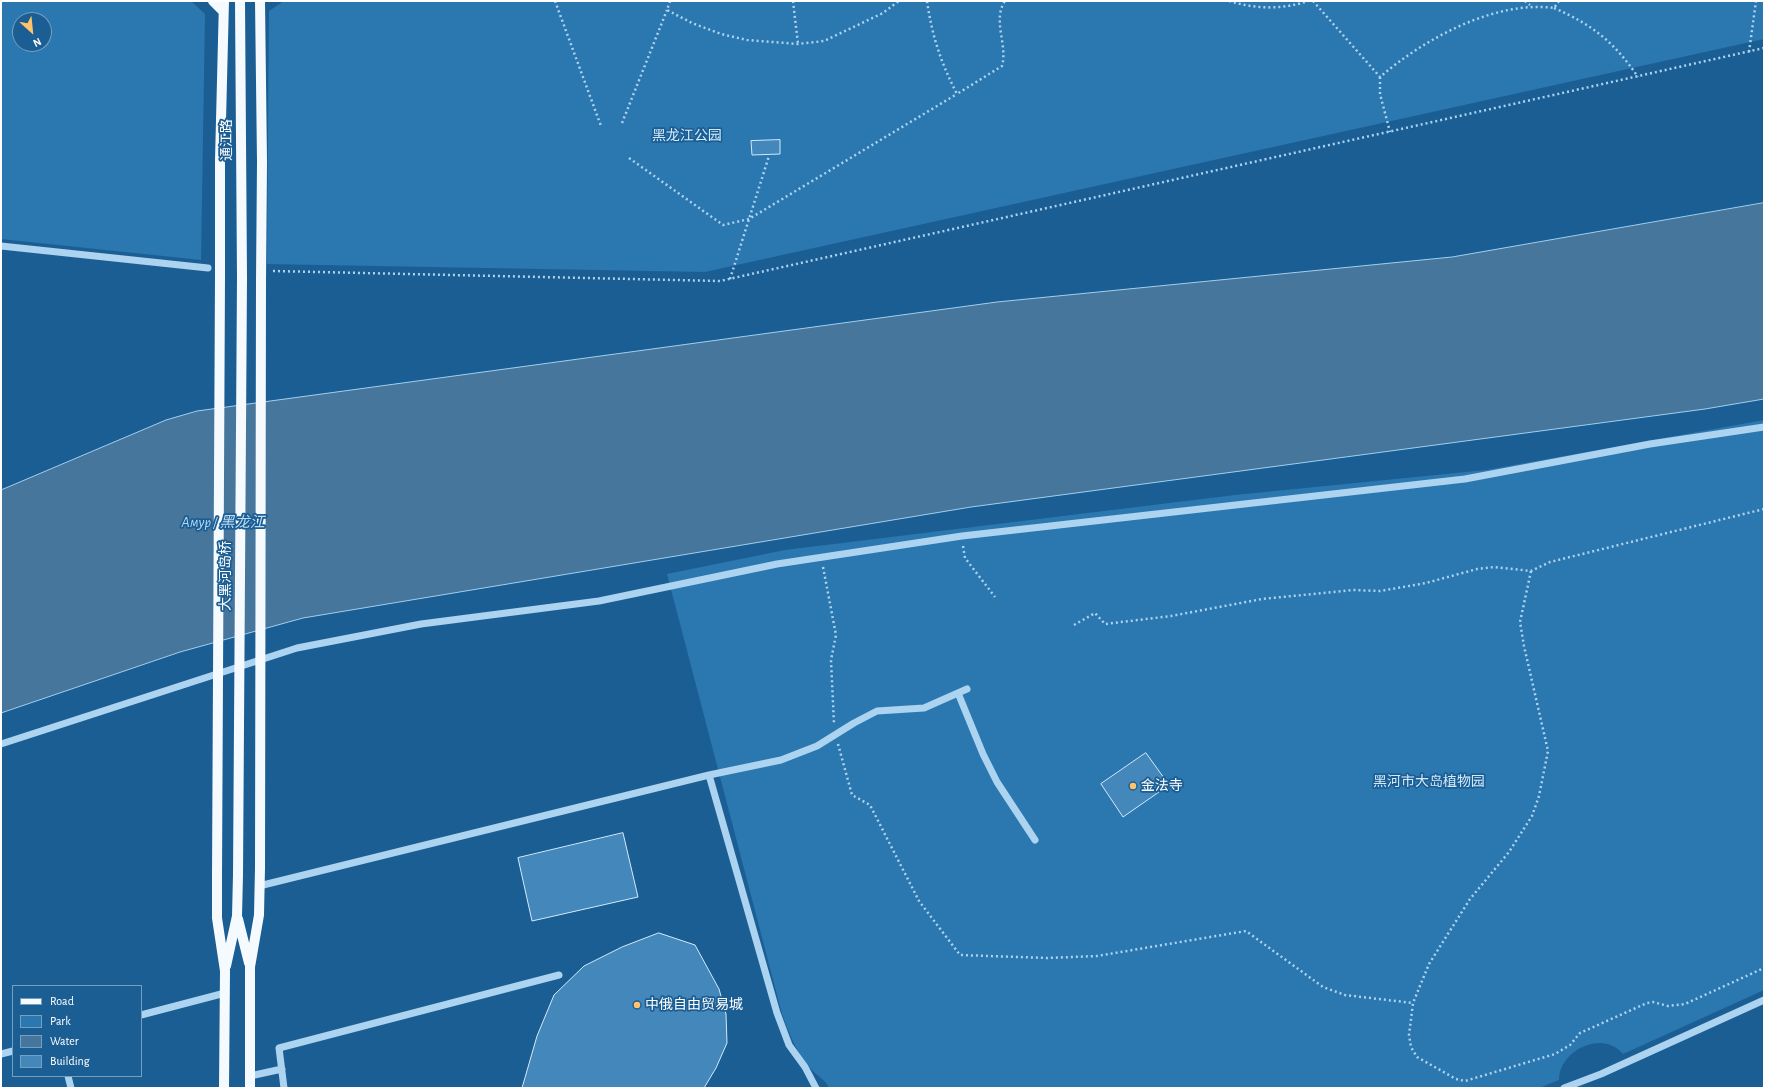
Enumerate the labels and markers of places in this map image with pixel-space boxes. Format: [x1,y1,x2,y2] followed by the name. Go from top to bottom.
[1141,778,1183,794] place label: 金法寺
[1128,781,1138,791] marker: 金法寺
[645,997,743,1013] place label: 中俄自由贸易城
[632,1000,642,1010] marker: 中俄自由贸易城

